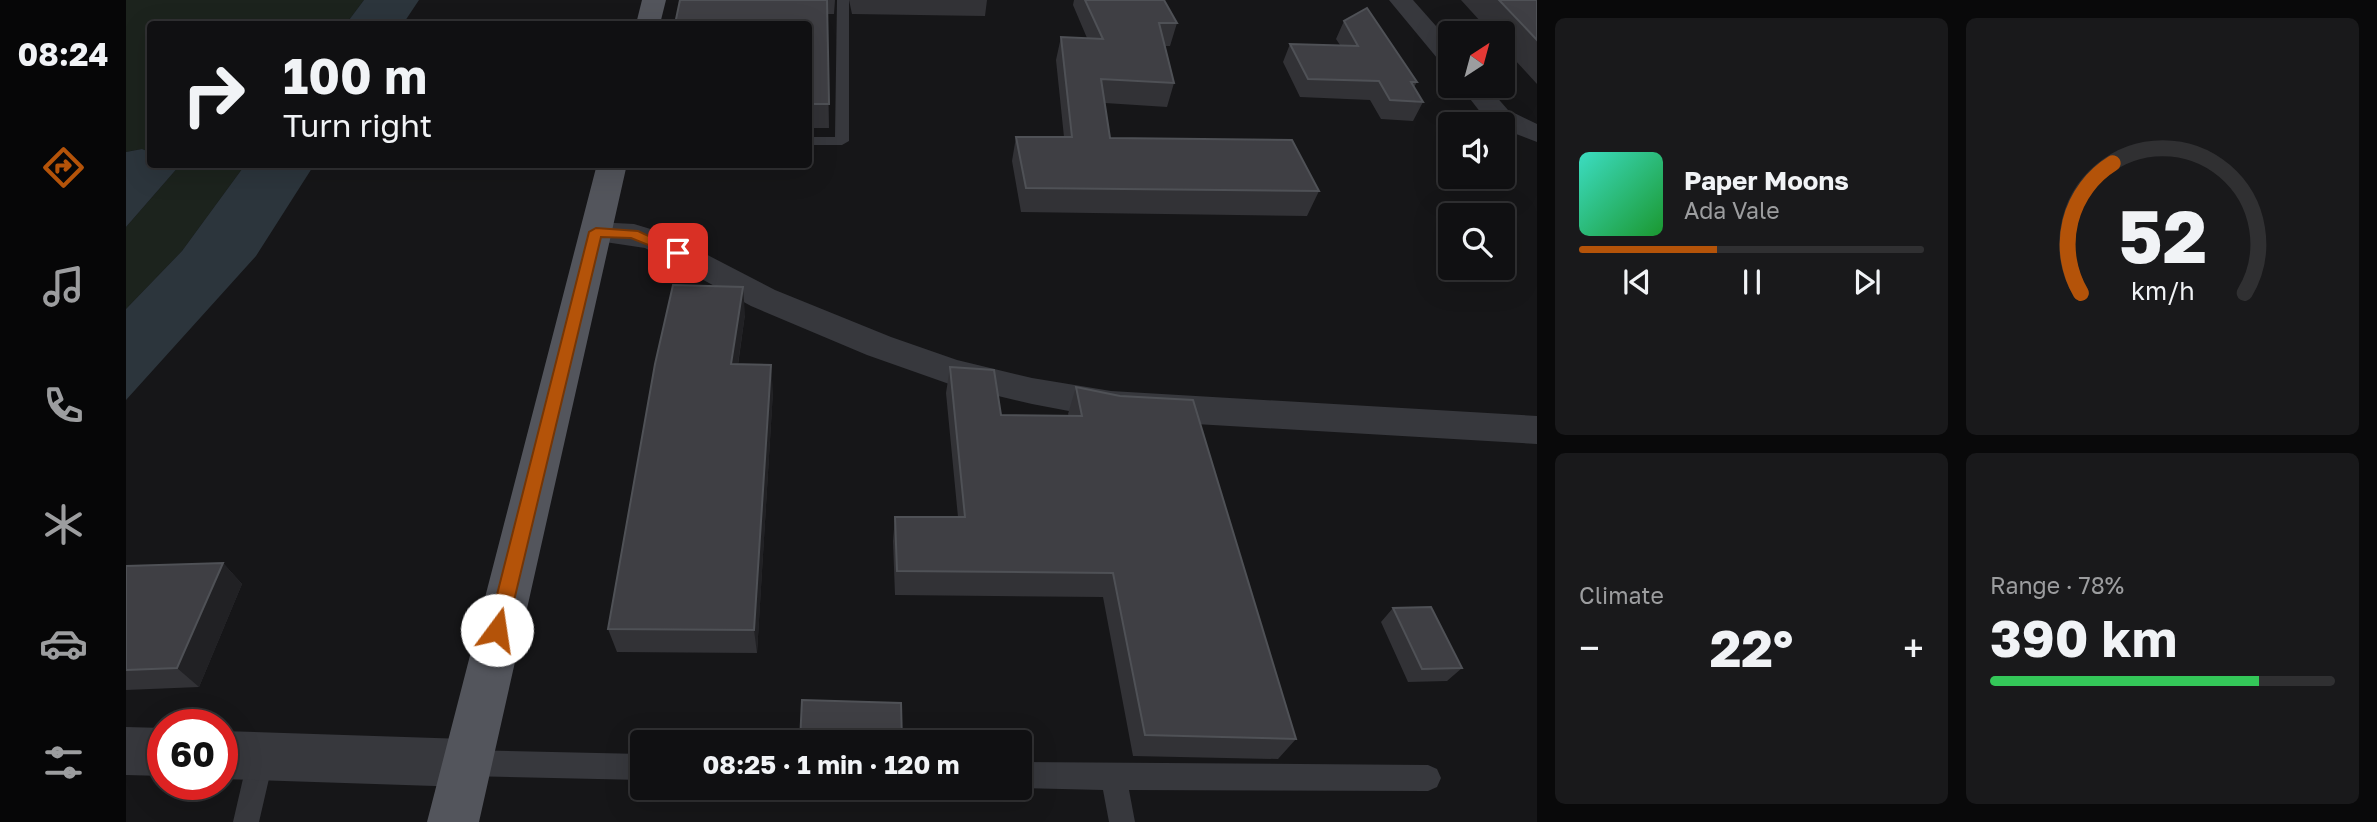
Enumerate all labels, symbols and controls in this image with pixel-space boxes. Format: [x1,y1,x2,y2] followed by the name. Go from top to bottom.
[1438,21,1516,98] north arrow
[1438,21,1515,280] map controls
[17,35,109,73] text: 08:24
[283,46,427,105] text: 100 m
[168,49,259,140] icon: right
[283,106,432,144] text: Turn right
[1438,112,1515,189] button: sound
[39,143,88,192] icon: directions
[1684,165,1849,196] text: Paper Moons
[2118,192,2207,279] text: 52
[1684,196,1780,224] text: Ada Vale
[1438,203,1515,280] button: search
[648,223,708,283] pin
[659,234,697,272] icon: arrive
[39,262,88,311] icon: music
[1618,263,1656,301] icon: previous
[1733,263,1771,301] icon: pause
[1848,263,1886,301] icon: next
[2131,275,2194,306] text: km/h
[39,381,88,430] icon: phone
[39,500,88,549] icon: climate
[1990,571,2124,599] text: Range · 78%
[1579,581,1664,609] text: Climate
[460,593,534,667] position arrow
[1990,606,2177,668] text: 390 km
[1710,616,1793,678] text: 22°
[39,619,88,668] icon: car
[1579,625,1600,670] text: −
[1903,625,1924,670] text: +
[147,709,238,800] speed limit sign: 60
[39,738,88,787] icon: filters
[702,749,960,780] text: 08:25 · 1 min · 120 m

